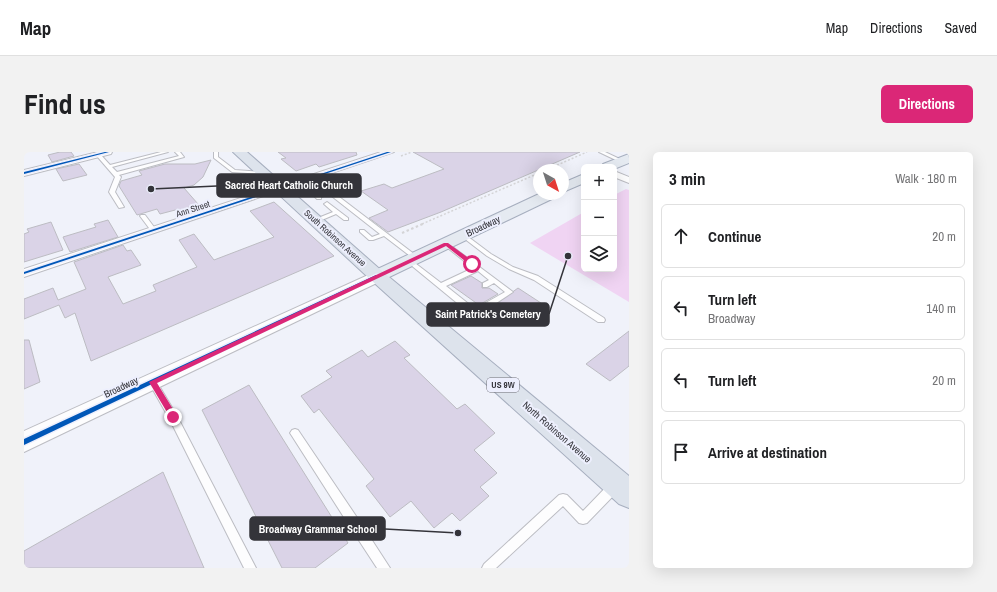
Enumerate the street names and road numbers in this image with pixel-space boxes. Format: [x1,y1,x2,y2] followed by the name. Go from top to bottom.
[174,198,211,220] street label: Ann Street
[301,207,369,269] street label: South Robinson Avenue
[464,212,503,240] street label: Broadway
[102,373,141,401] street label: Broadway
[487,378,519,392] road number: US 9W
[520,399,594,466] street label: North Robinson Avenue

